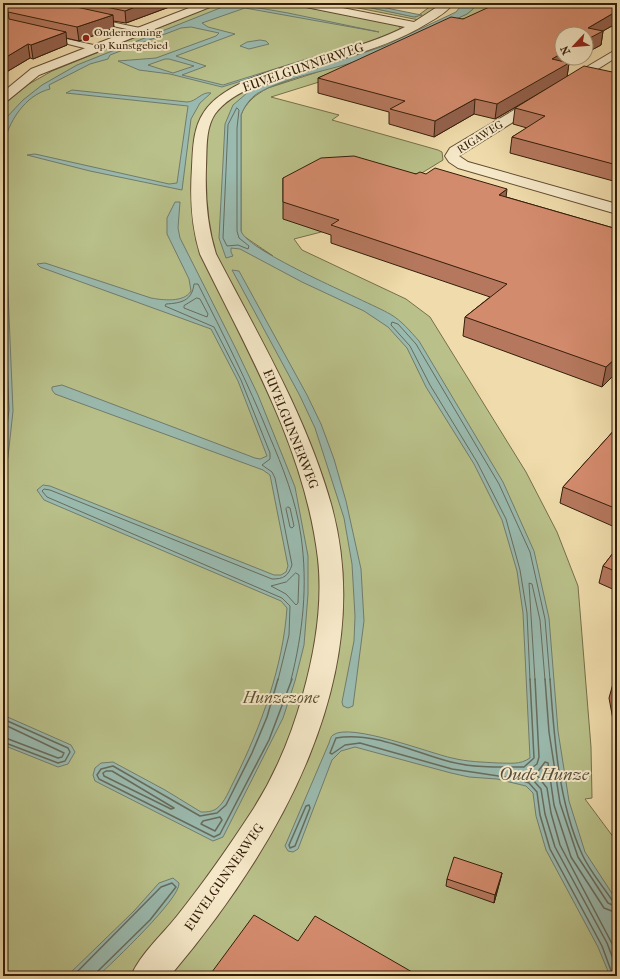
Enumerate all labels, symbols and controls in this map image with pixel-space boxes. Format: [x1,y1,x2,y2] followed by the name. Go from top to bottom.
[94,26,169,52] place label: Onderneming op Kunstgebied
[554,26,594,66] north arrow
[81,33,91,43] marker: Onderneming op Kunstgebied
[240,39,366,95] street label: EUVELGUNNERWEG
[558,43,573,57] text: N
[455,118,506,156] street label: RIGAWEG
[260,367,322,491] street label: EUVELGUNNERWEG
[242,688,320,707] park label: Hunzezone
[499,764,590,784] water label: Oude Hunze
[181,820,267,934] street label: EUVELGUNNERWEG

